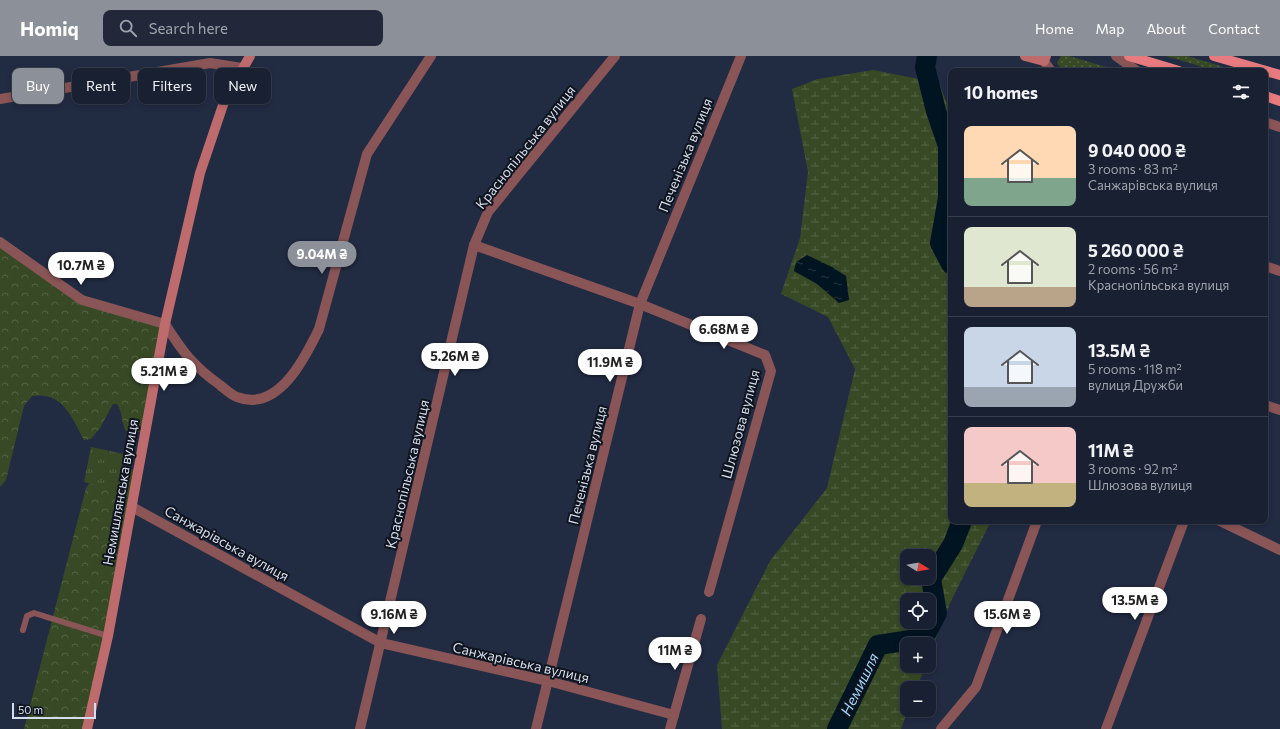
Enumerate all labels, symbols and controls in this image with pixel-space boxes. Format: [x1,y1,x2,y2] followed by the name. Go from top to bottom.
[103,10,383,46] search box
[20,17,79,40] text: Homiq
[117,17,139,39] icon: search
[149,19,228,37] text: Search here
[1035,20,1074,37] text: Home
[1096,20,1124,37] text: Map
[1146,20,1186,37] text: About
[1208,20,1260,37] text: Contact
[12,68,64,104] chip: Buy
[72,68,130,104] chip: Rent
[138,68,206,104] chip: Filters
[214,68,271,104] chip: New
[1230,81,1252,103] icon: filters
[471,82,579,212] street label: Краснопільська вулиця
[964,82,1038,103] text: 10 homes
[654,96,716,214] street label: Печенізька вулиця
[1088,140,1186,161] text: 9 040 000 ₴
[996,142,1044,190] icon: home
[1088,161,1178,177] text: 3 rooms · 83 m²
[1088,177,1218,193] text: Санжарівська вулиця
[1088,240,1184,261] text: 5 260 000 ₴
[285,241,359,275] pin: 9.04M ₴
[996,243,1044,291] icon: home
[297,246,347,262] text: 9.04M ₴
[44,252,118,286] pin: 10.7M ₴
[57,257,105,273] text: 10.7M ₴
[1088,261,1178,277] text: 2 rooms · 56 m²
[1088,277,1229,293] text: Краснопільська вулиця
[687,316,761,350] pin: 6.68M ₴
[699,321,749,337] text: 6.68M ₴
[1088,340,1150,361] text: 13.5M ₴
[418,343,492,377] pin: 5.26M ₴
[996,343,1044,391] icon: home
[430,348,480,364] text: 5.26M ₴
[573,349,647,383] pin: 11.9M ₴
[587,354,633,370] text: 11.9M ₴
[127,358,201,392] pin: 5.21M ₴
[1088,361,1182,377] text: 5 rooms · 118 m²
[140,363,188,379] text: 5.21M ₴
[717,367,763,481] street label: Шлюзова вулиця
[1088,377,1183,393] text: вулиця Дружби
[382,398,432,550] street label: Краснопільська вулиця
[564,404,610,526] street label: Печенізька вулиця
[99,418,141,566] street label: Немишлянська вулиця
[1088,440,1134,461] text: 11M ₴
[996,443,1044,491] icon: home
[1088,461,1178,477] text: 3 rooms · 92 m²
[1088,477,1192,493] text: Шлюзова вулиця
[162,502,292,584] street label: Санжарівська вулиця
[900,549,936,585] north arrow
[900,549,936,717] map controls
[1098,587,1172,621] pin: 13.5M ₴
[1111,592,1159,608] text: 13.5M ₴
[900,593,936,629] button: locate
[357,601,431,635] pin: 9.16M ₴
[970,601,1044,635] pin: 15.6M ₴
[370,606,418,622] text: 9.16M ₴
[983,606,1031,622] text: 15.6M ₴
[647,637,703,671] pin: 11M ₴
[900,637,936,673] button: +
[451,638,591,686] street label: Санжарівська вулиця
[658,642,692,658] text: 11M ₴
[836,650,882,718] water label: Немишля
[900,681,936,717] button: −
[12,701,96,720] scale bar
[18,703,43,716] text: 50 m

